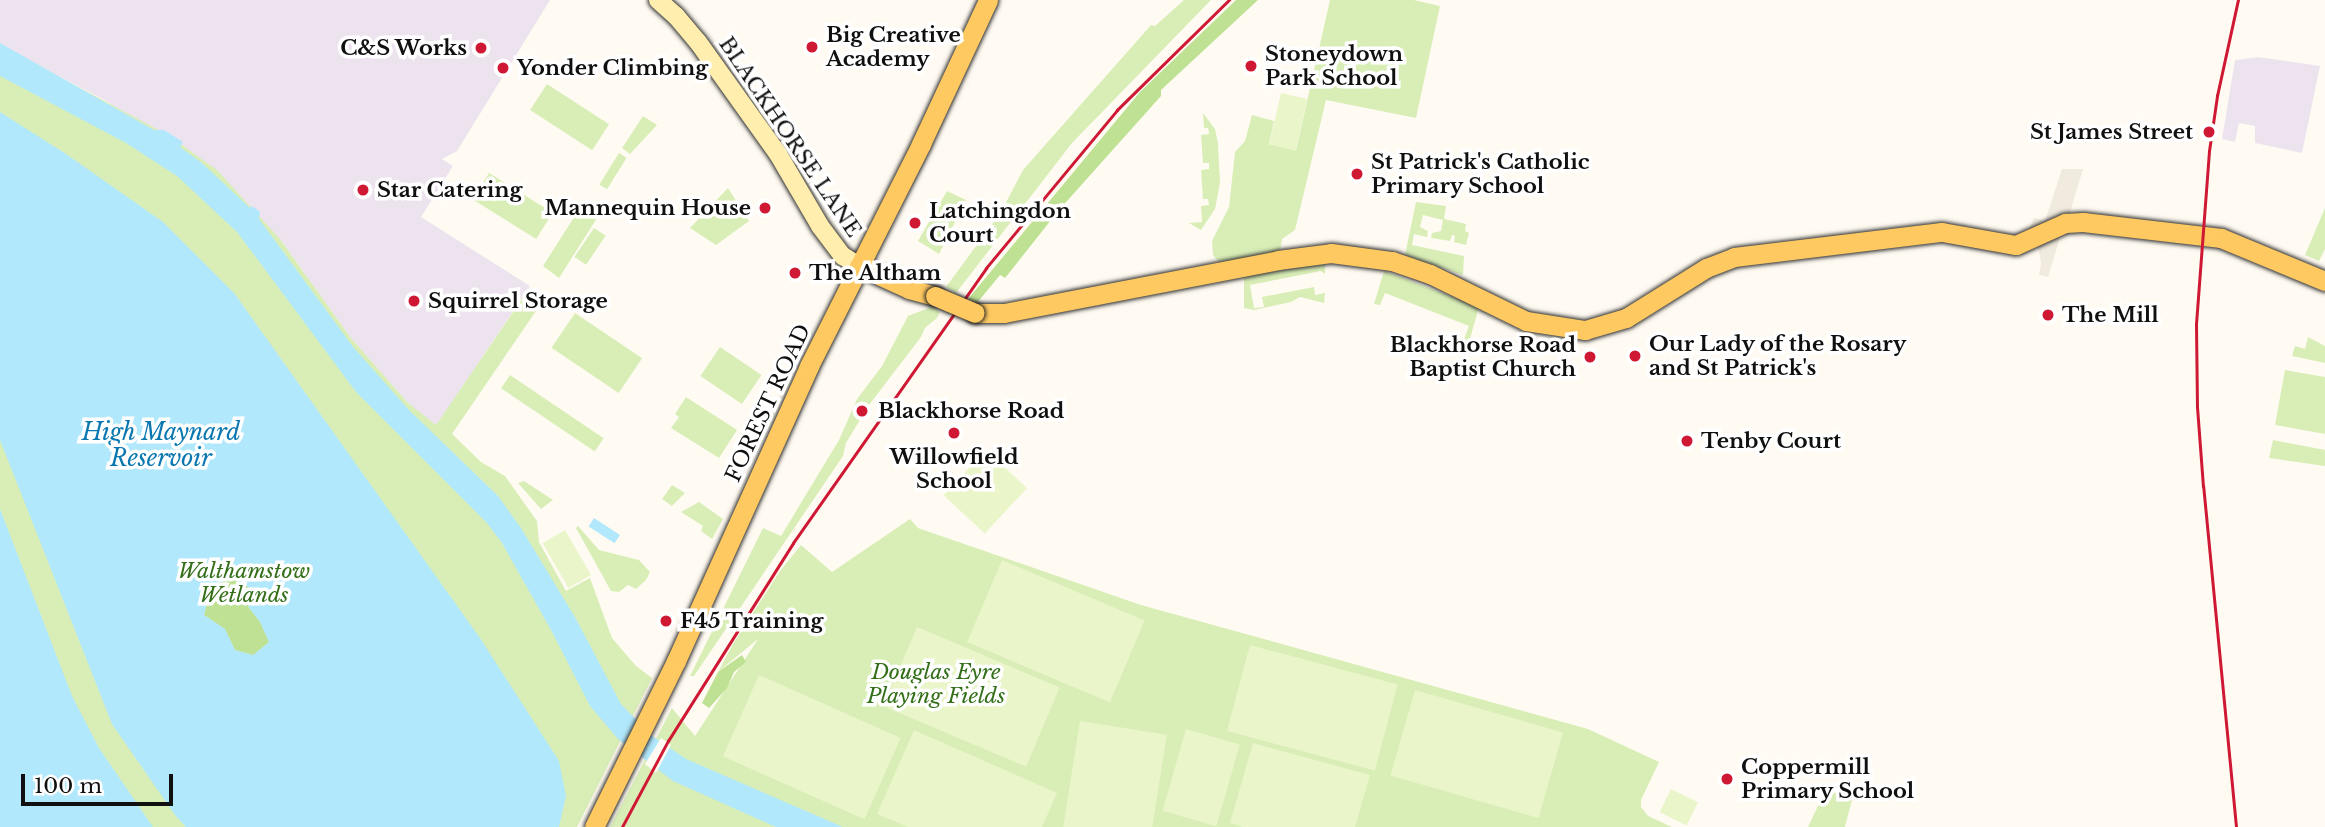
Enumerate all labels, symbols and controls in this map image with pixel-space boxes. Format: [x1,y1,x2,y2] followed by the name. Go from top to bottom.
[826,22,961,72] place label: Big Creative Academy
[714,32,866,242] street label: BLACKHORSE LANE
[339,35,467,61] place label: C&S Works
[804,39,820,55] marker: Big Creative Academy
[473,40,489,56] marker: C&S Works
[1265,41,1403,91] place label: Stoneydown Park School
[517,55,708,81] place label: Yonder Climbing
[1243,58,1259,74] marker: Stoneydown Park School
[495,60,511,76] marker: Yonder Climbing
[2030,119,2193,145] place label: St James Street
[2199,122,2219,142] marker: St James Street
[1371,149,1590,199] place label: St Patrick's Catholic Primary School
[1349,166,1365,182] marker: St Patrick's Catholic Primary School
[377,177,523,203] place label: Star Catering
[355,182,371,198] marker: Star Catering
[544,195,751,221] place label: Mannequin House
[929,198,1071,248] place label: Latchingdon Court
[757,200,773,216] marker: Mannequin House
[907,215,923,231] marker: Latchingdon Court
[809,260,942,286] place label: The Altham
[787,265,803,281] marker: The Altham
[428,288,608,314] place label: Squirrel Storage
[406,293,422,309] marker: Squirrel Storage
[2062,302,2159,328] place label: The Mill
[2040,307,2056,323] marker: The Mill
[720,320,816,486] street label: FOREST ROAD
[1649,331,1907,381] place label: Our Lady of the Rosary and St Patrick's
[1390,332,1576,382] place label: Blackhorse Road Baptist Church
[1627,348,1643,364] marker: Our Lady of the Rosary and St Patrick's
[1582,349,1598,365] marker: Blackhorse Road Baptist Church
[878,398,1064,424] place label: Blackhorse Road
[852,401,872,421] marker: Blackhorse Road
[81,418,241,472] water label: High Maynard Reservoir
[946,425,962,441] marker: Willowfield School
[1701,428,1842,454] place label: Tenby Court
[1679,433,1695,449] marker: Tenby Court
[890,444,1018,494] place label: Willowfield School
[178,558,310,608] park label: Walthamstow Wetlands
[680,608,824,634] place label: F45 Training
[658,613,674,629] marker: F45 Training
[867,659,1005,709] park label: Douglas Eyre Playing Fields
[1741,754,1915,804] place label: Coppermill Primary School
[24,760,177,804] scale bar
[1719,771,1735,787] marker: Coppermill Primary School
[34,773,102,799] text: 100 m

